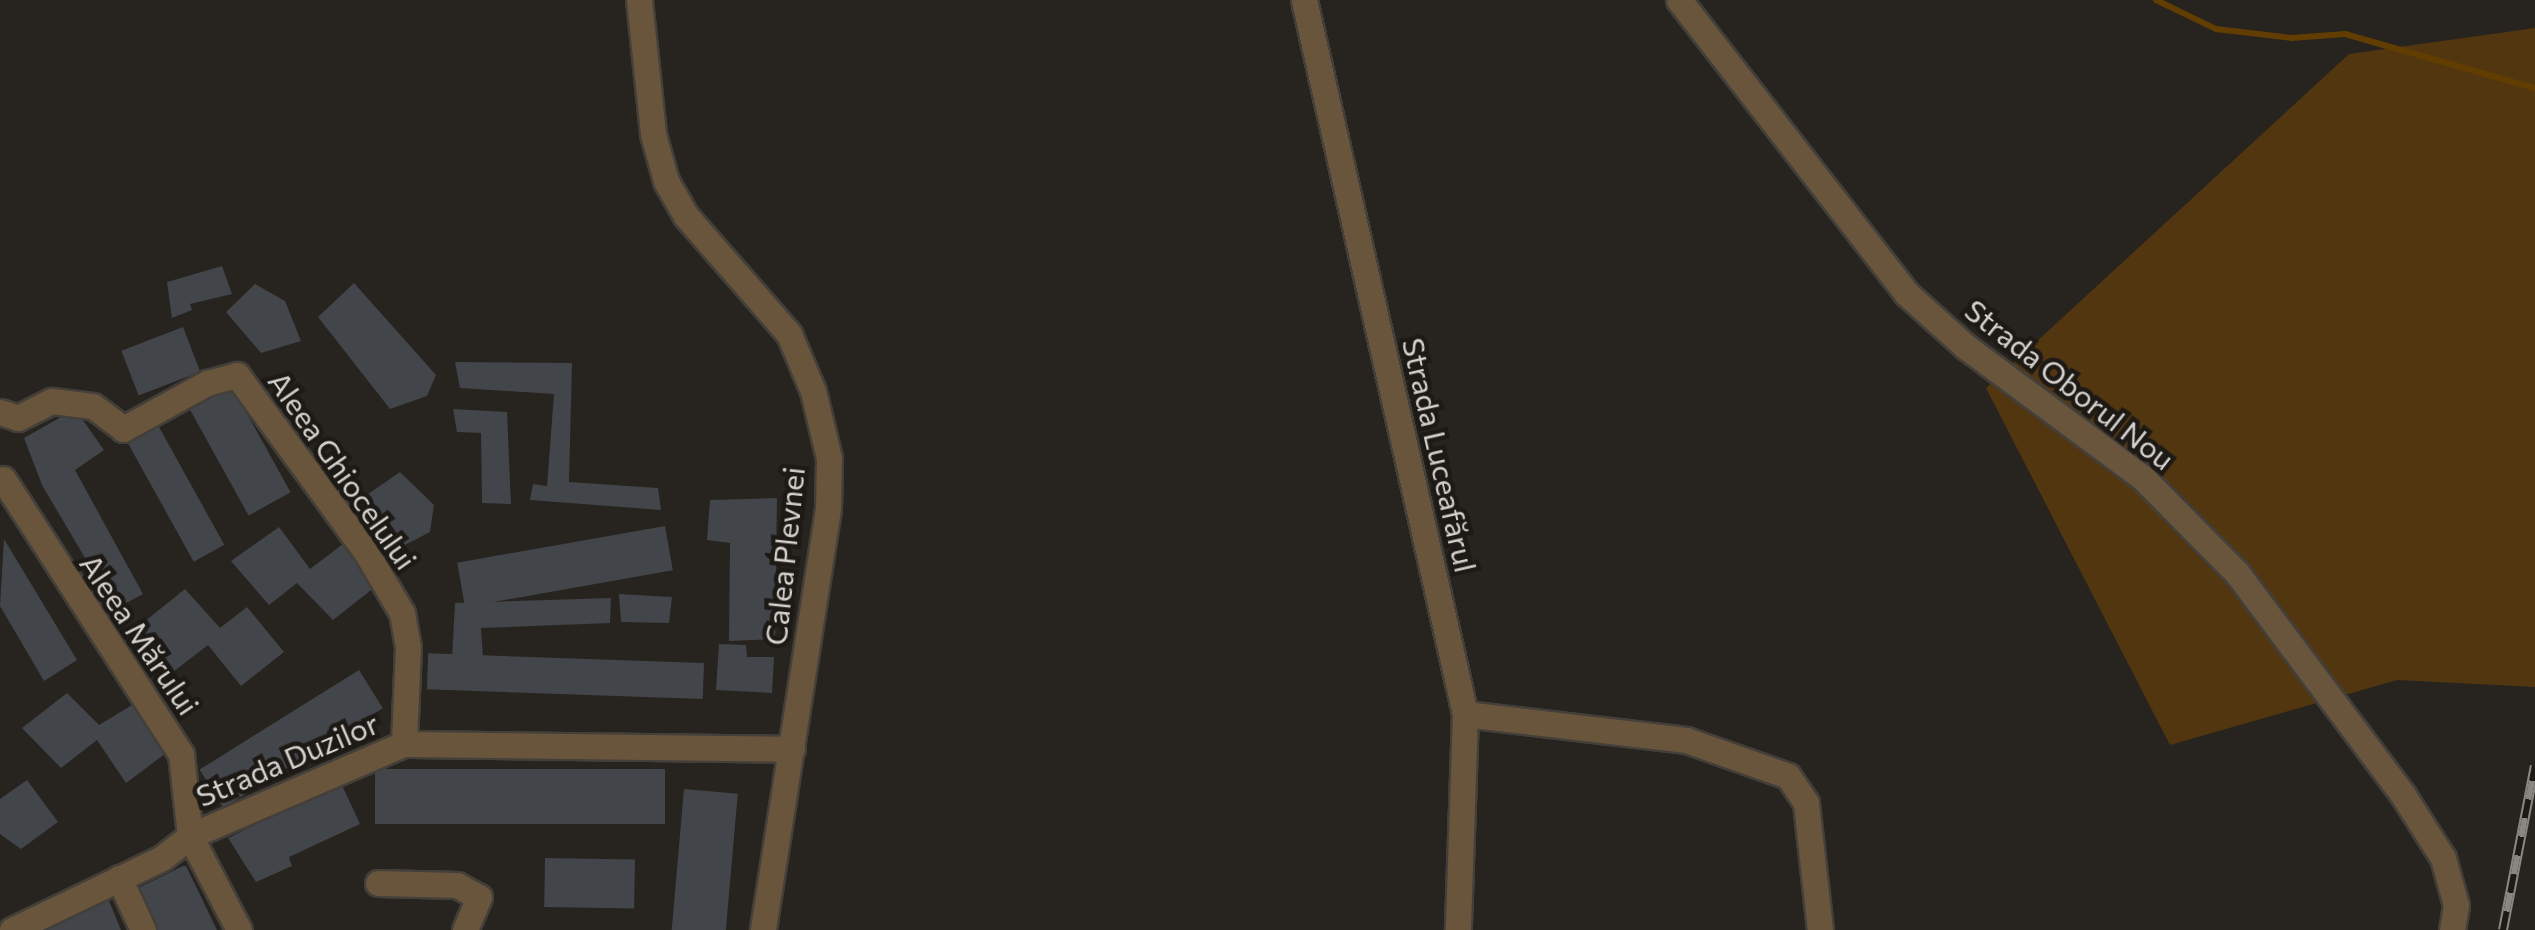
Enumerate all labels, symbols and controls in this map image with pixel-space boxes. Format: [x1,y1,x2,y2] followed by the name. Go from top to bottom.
[1958,291,2182,477] street label: Strada Oborul Nou
[1396,334,1484,576] street label: Strada Luceafărul
[261,364,425,576] street label: Aleea Ghiocelului
[757,465,811,647] street label: Calea Plevnei
[73,547,207,721] street label: Aleea Mărului
[190,704,384,814] street label: Strada Duzilor

